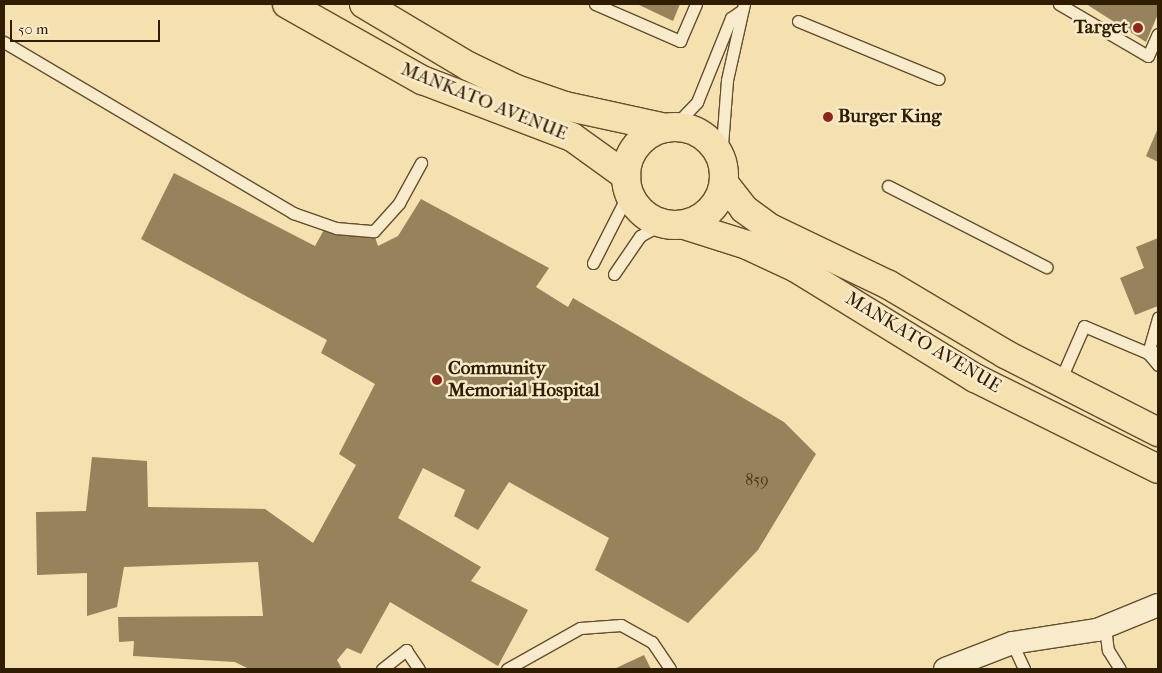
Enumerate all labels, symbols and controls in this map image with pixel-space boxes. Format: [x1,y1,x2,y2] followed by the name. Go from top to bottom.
[12,10,162,42] scale bar
[1074,17,1128,39] place label: Target
[18,20,48,38] text: 50 m
[1132,22,1144,34] marker: Target
[397,58,571,146] street label: MANKATO AVENUE
[838,106,941,128] place label: Burger King
[822,111,834,123] marker: Burger King
[841,287,1005,399] street label: MANKATO AVENUE
[448,358,600,402] place label: Community Memorial Hospital
[430,373,444,387] marker: Community Memorial Hospital
[745,470,769,490] house number: 859

